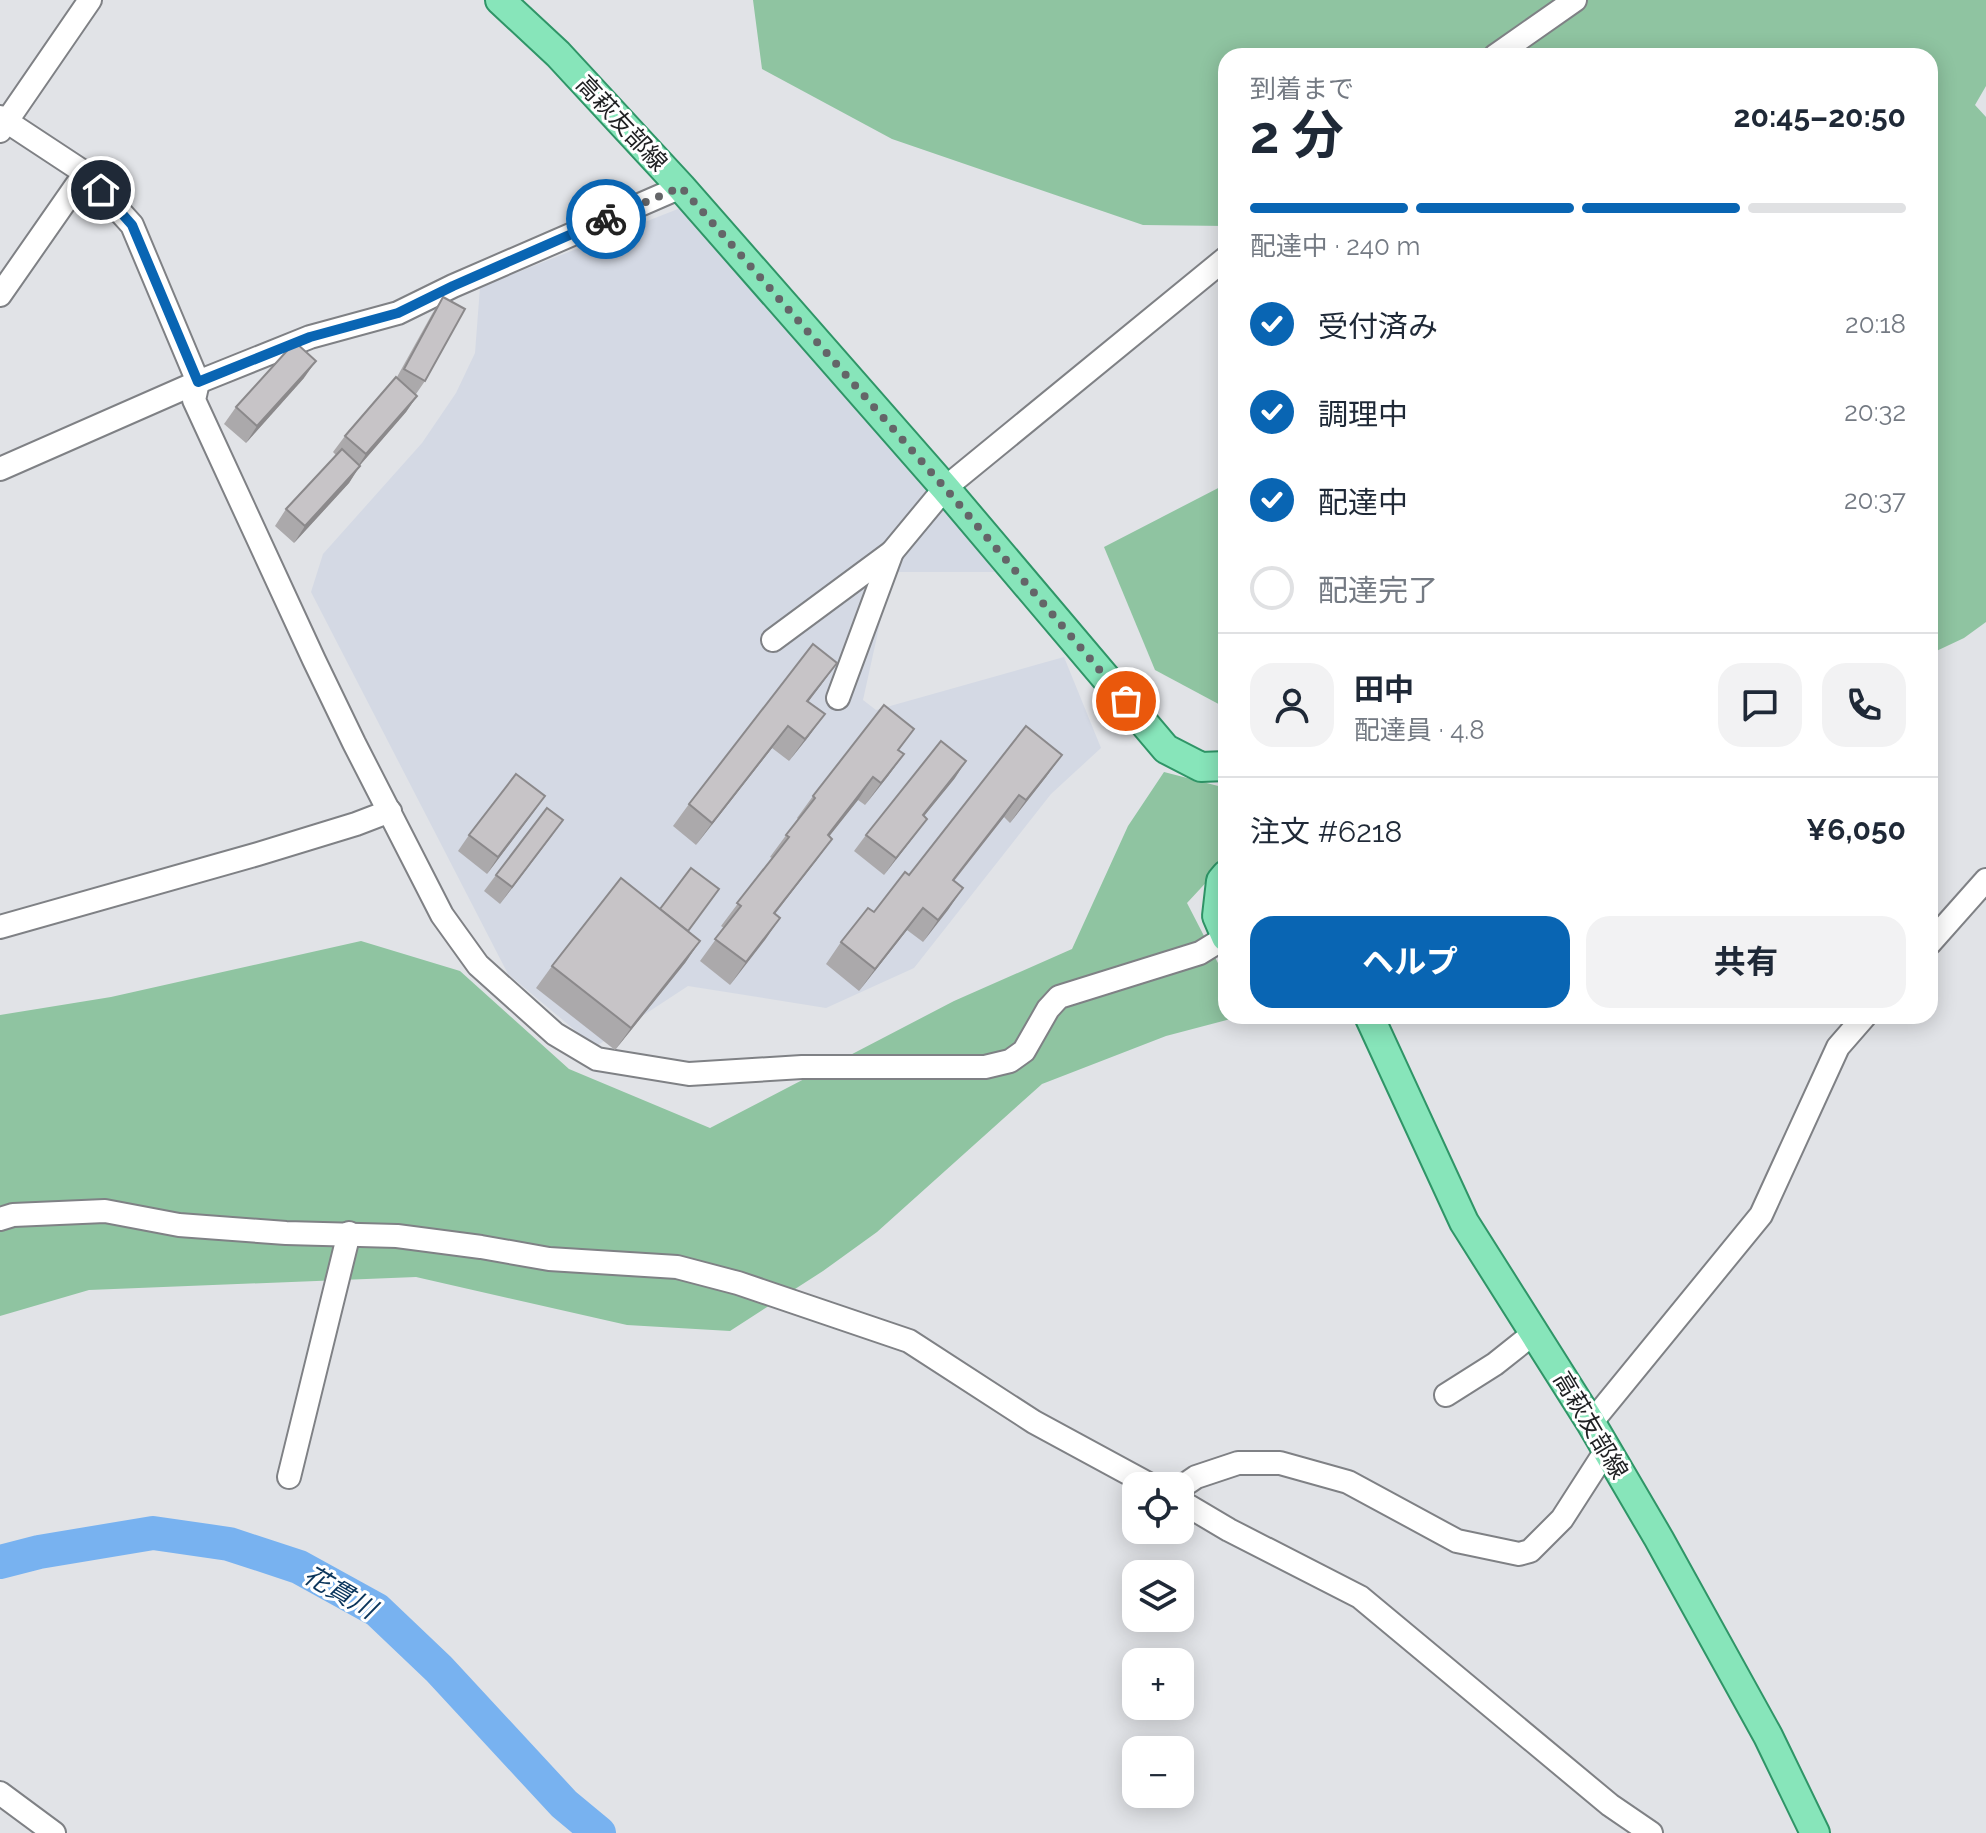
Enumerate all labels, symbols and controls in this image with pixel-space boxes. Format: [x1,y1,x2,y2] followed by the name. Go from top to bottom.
[570,69,674,177] street label: 高萩友部線
[1250,74,1354,104] text: 到着まで
[1734,99,1906,134] text: 20:45–20:50
[1250,104,1344,165] text: 2 分
[67,156,135,224] pin
[79,168,123,212] icon: home
[566,179,646,259] courier
[584,197,628,241] icon: bike
[1250,231,1420,261] text: 配達中 · 240 m
[1250,302,1294,346] icon: check
[1318,309,1438,344] text: 受付済み
[1845,309,1906,339] text: 20:18
[1250,390,1294,434] icon: check
[1318,397,1408,432] text: 調理中
[1844,397,1906,427] text: 20:32
[1250,478,1294,522] icon: check
[1318,485,1408,520] text: 配達中
[1844,485,1906,515] text: 20:37
[1318,573,1438,608] text: 配達完了
[1250,663,1334,747] button: person
[1718,663,1802,747] button: chat
[1822,663,1906,747] button: phone
[1092,667,1160,735] pin
[1354,672,1414,707] text: 田中
[1104,679,1148,723] icon: bag
[1354,715,1485,745] text: 配達員 · 4.8
[1806,812,1906,847] text: ¥6,050
[1250,814,1402,849] text: 注文 #6218
[1250,916,1570,1008] button: ヘルプ
[1586,916,1906,1008] button: 共有
[1548,1366,1634,1484] street label: 高萩友部線
[1122,1472,1194,1808] map controls
[1122,1472,1194,1544] button: locate
[299,1560,384,1626] water label: 花貫川
[1122,1560,1194,1632] button: layers
[1122,1648,1194,1720] button: +
[1122,1736,1194,1808] button: −

